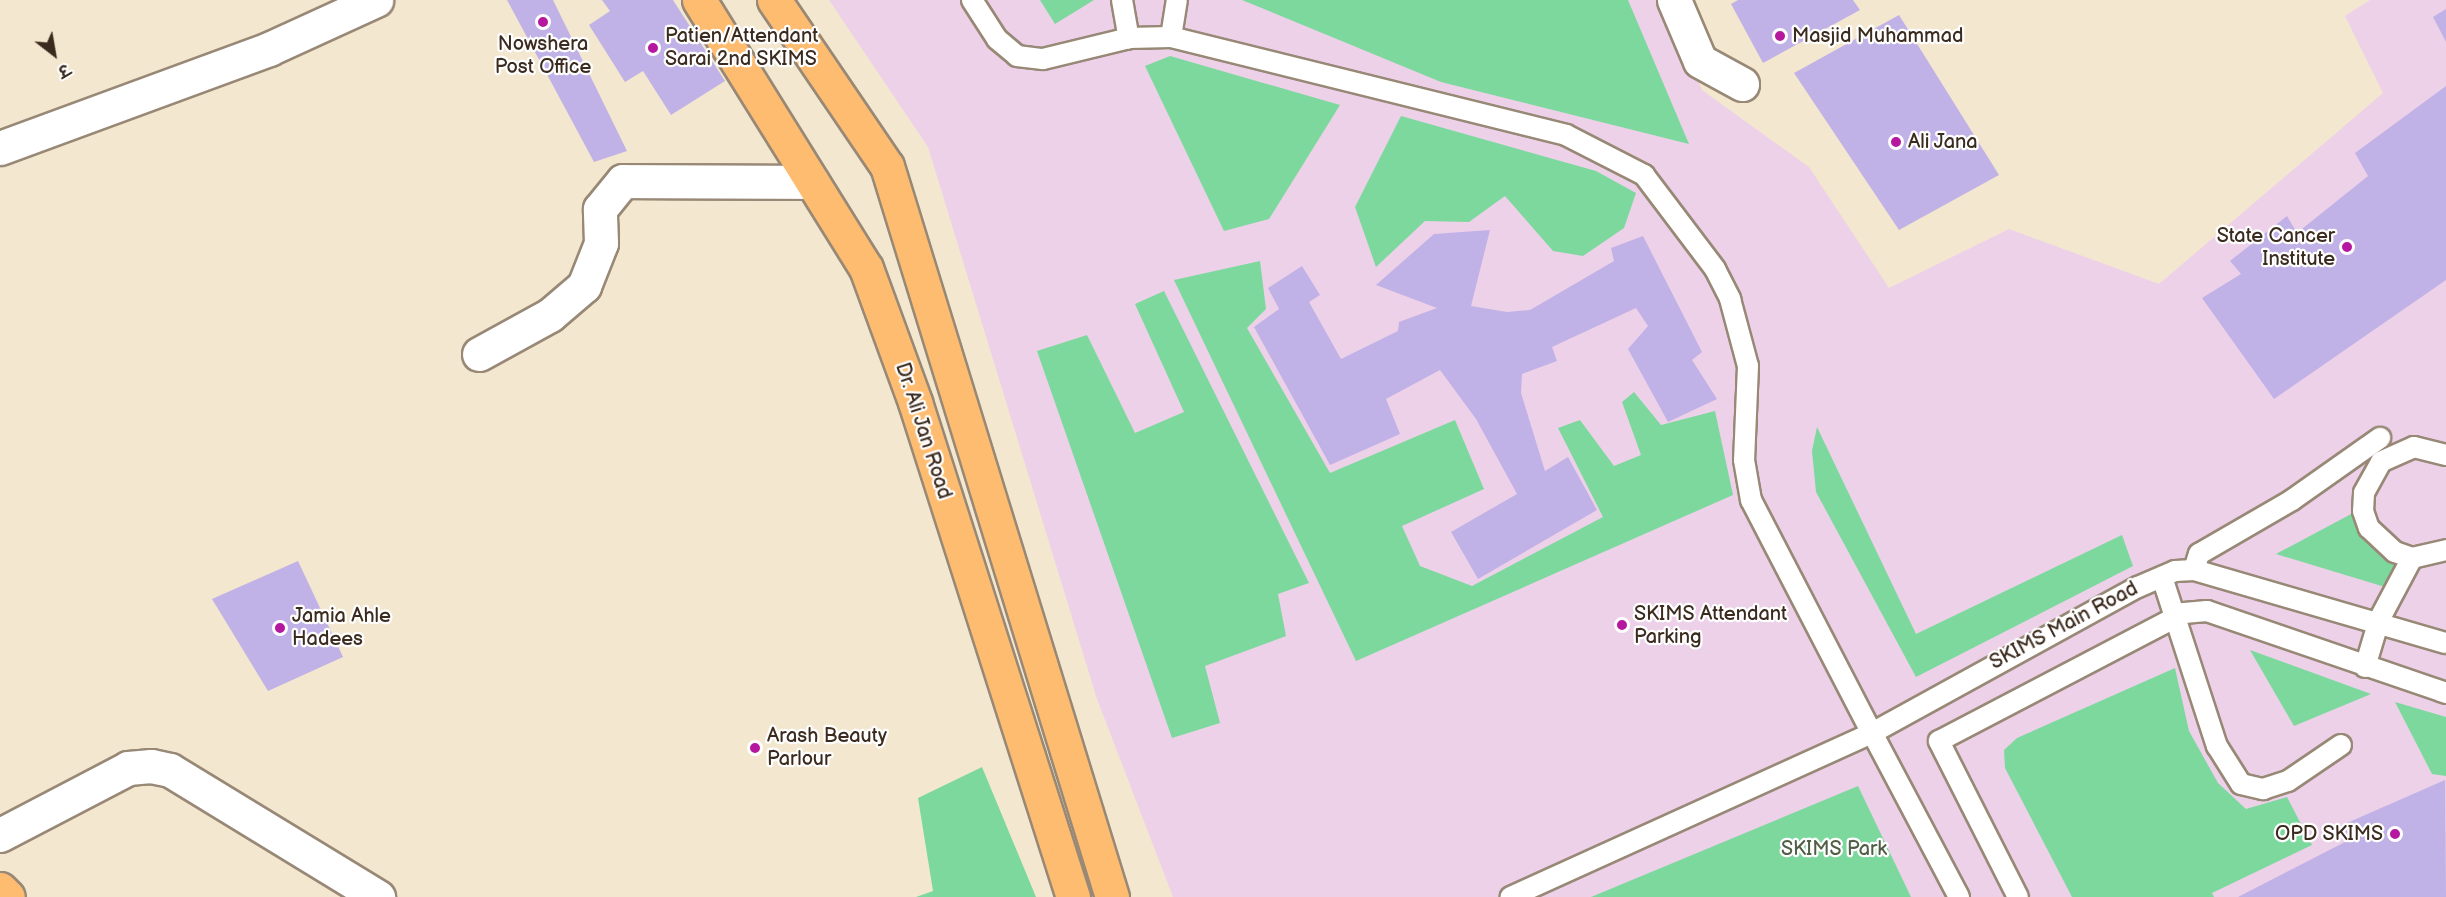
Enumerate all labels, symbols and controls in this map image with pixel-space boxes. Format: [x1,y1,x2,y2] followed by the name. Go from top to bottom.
[536,15,550,29] marker: Nowshera Post Office
[24,24,84,84] north arrow
[665,24,818,71] place label: Patien/Attendant Sarai 2nd SKIMS
[1792,24,1963,48] place label: Masjid Muhammad
[1773,29,1787,43] marker: Masjid Muhammad
[495,32,591,79] place label: Nowshera Post Office
[646,41,660,55] marker: Patien/Attendant Sarai 2nd SKIMS
[54,59,73,81] text: उ
[1908,130,1979,154] place label: Ali Jana
[1889,135,1903,149] marker: Ali Jana
[2217,224,2335,271] place label: State Cancer Institute
[2340,240,2354,254] marker: State Cancer Institute
[889,359,957,503] street label: Dr. Ali Jan Road
[1986,577,2142,675] street label: SKIMS Main Road
[1634,602,1787,649] place label: SKIMS Attendant Parking
[292,604,391,651] place label: Jamia Ahle Hadees
[1615,618,1629,632] marker: SKIMS Attendant Parking
[273,621,287,635] marker: Jamia Ahle Hadees
[767,724,887,771] place label: Arash Beauty Parlour
[748,741,762,755] marker: Arash Beauty Parlour
[2275,822,2383,846] place label: OPD SKIMS
[2388,827,2402,841] marker: OPD SKIMS
[1781,837,1887,861] park label: SKIMS Park

